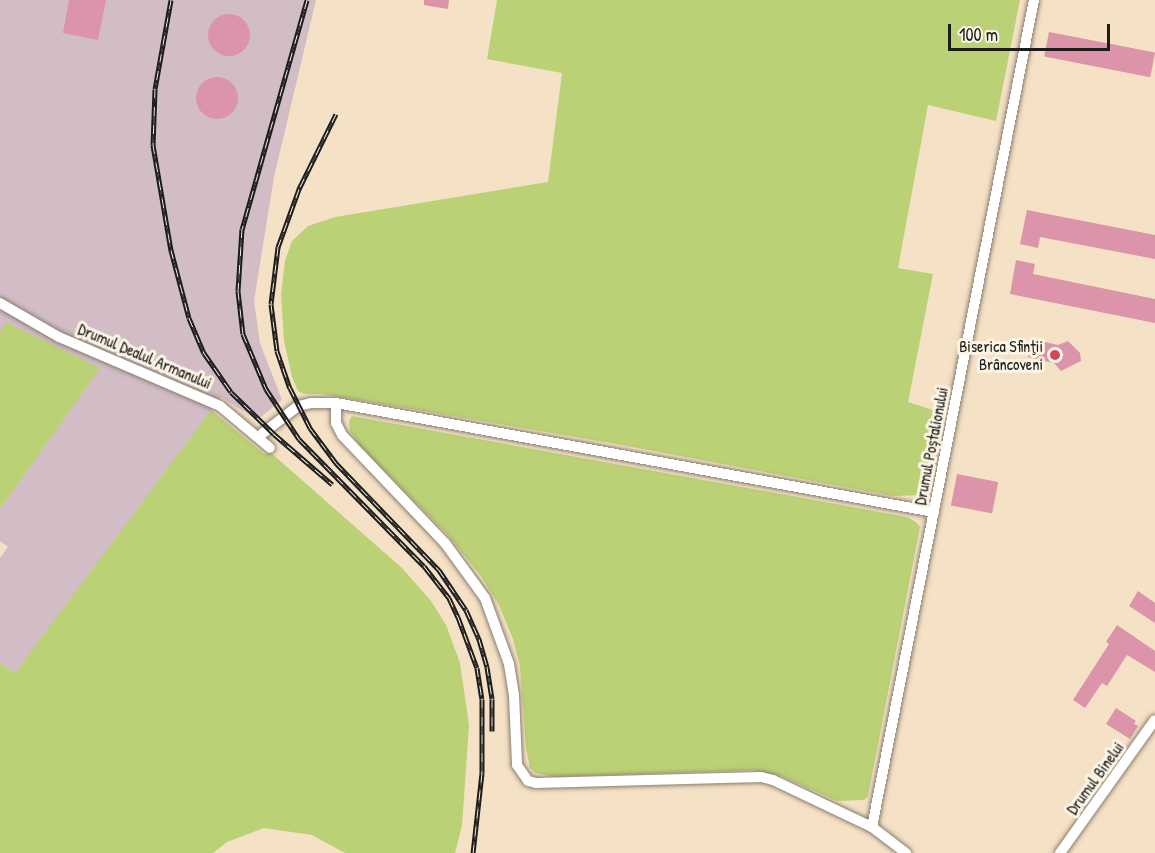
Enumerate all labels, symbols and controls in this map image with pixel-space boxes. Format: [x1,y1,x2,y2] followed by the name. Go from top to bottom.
[951,12,1113,50] scale bar
[959,22,998,47] text: 100 m
[75,319,215,393] street label: Drumul Dealul Armanului
[959,336,1043,374] place label: Biserica Sfinţii Brâncoveni
[1048,348,1062,362] marker: Biserica Sfinţii Brâncoveni
[910,385,952,507] street label: Drumul Poștalionului
[1062,738,1128,818] street label: Drumul Binelui

